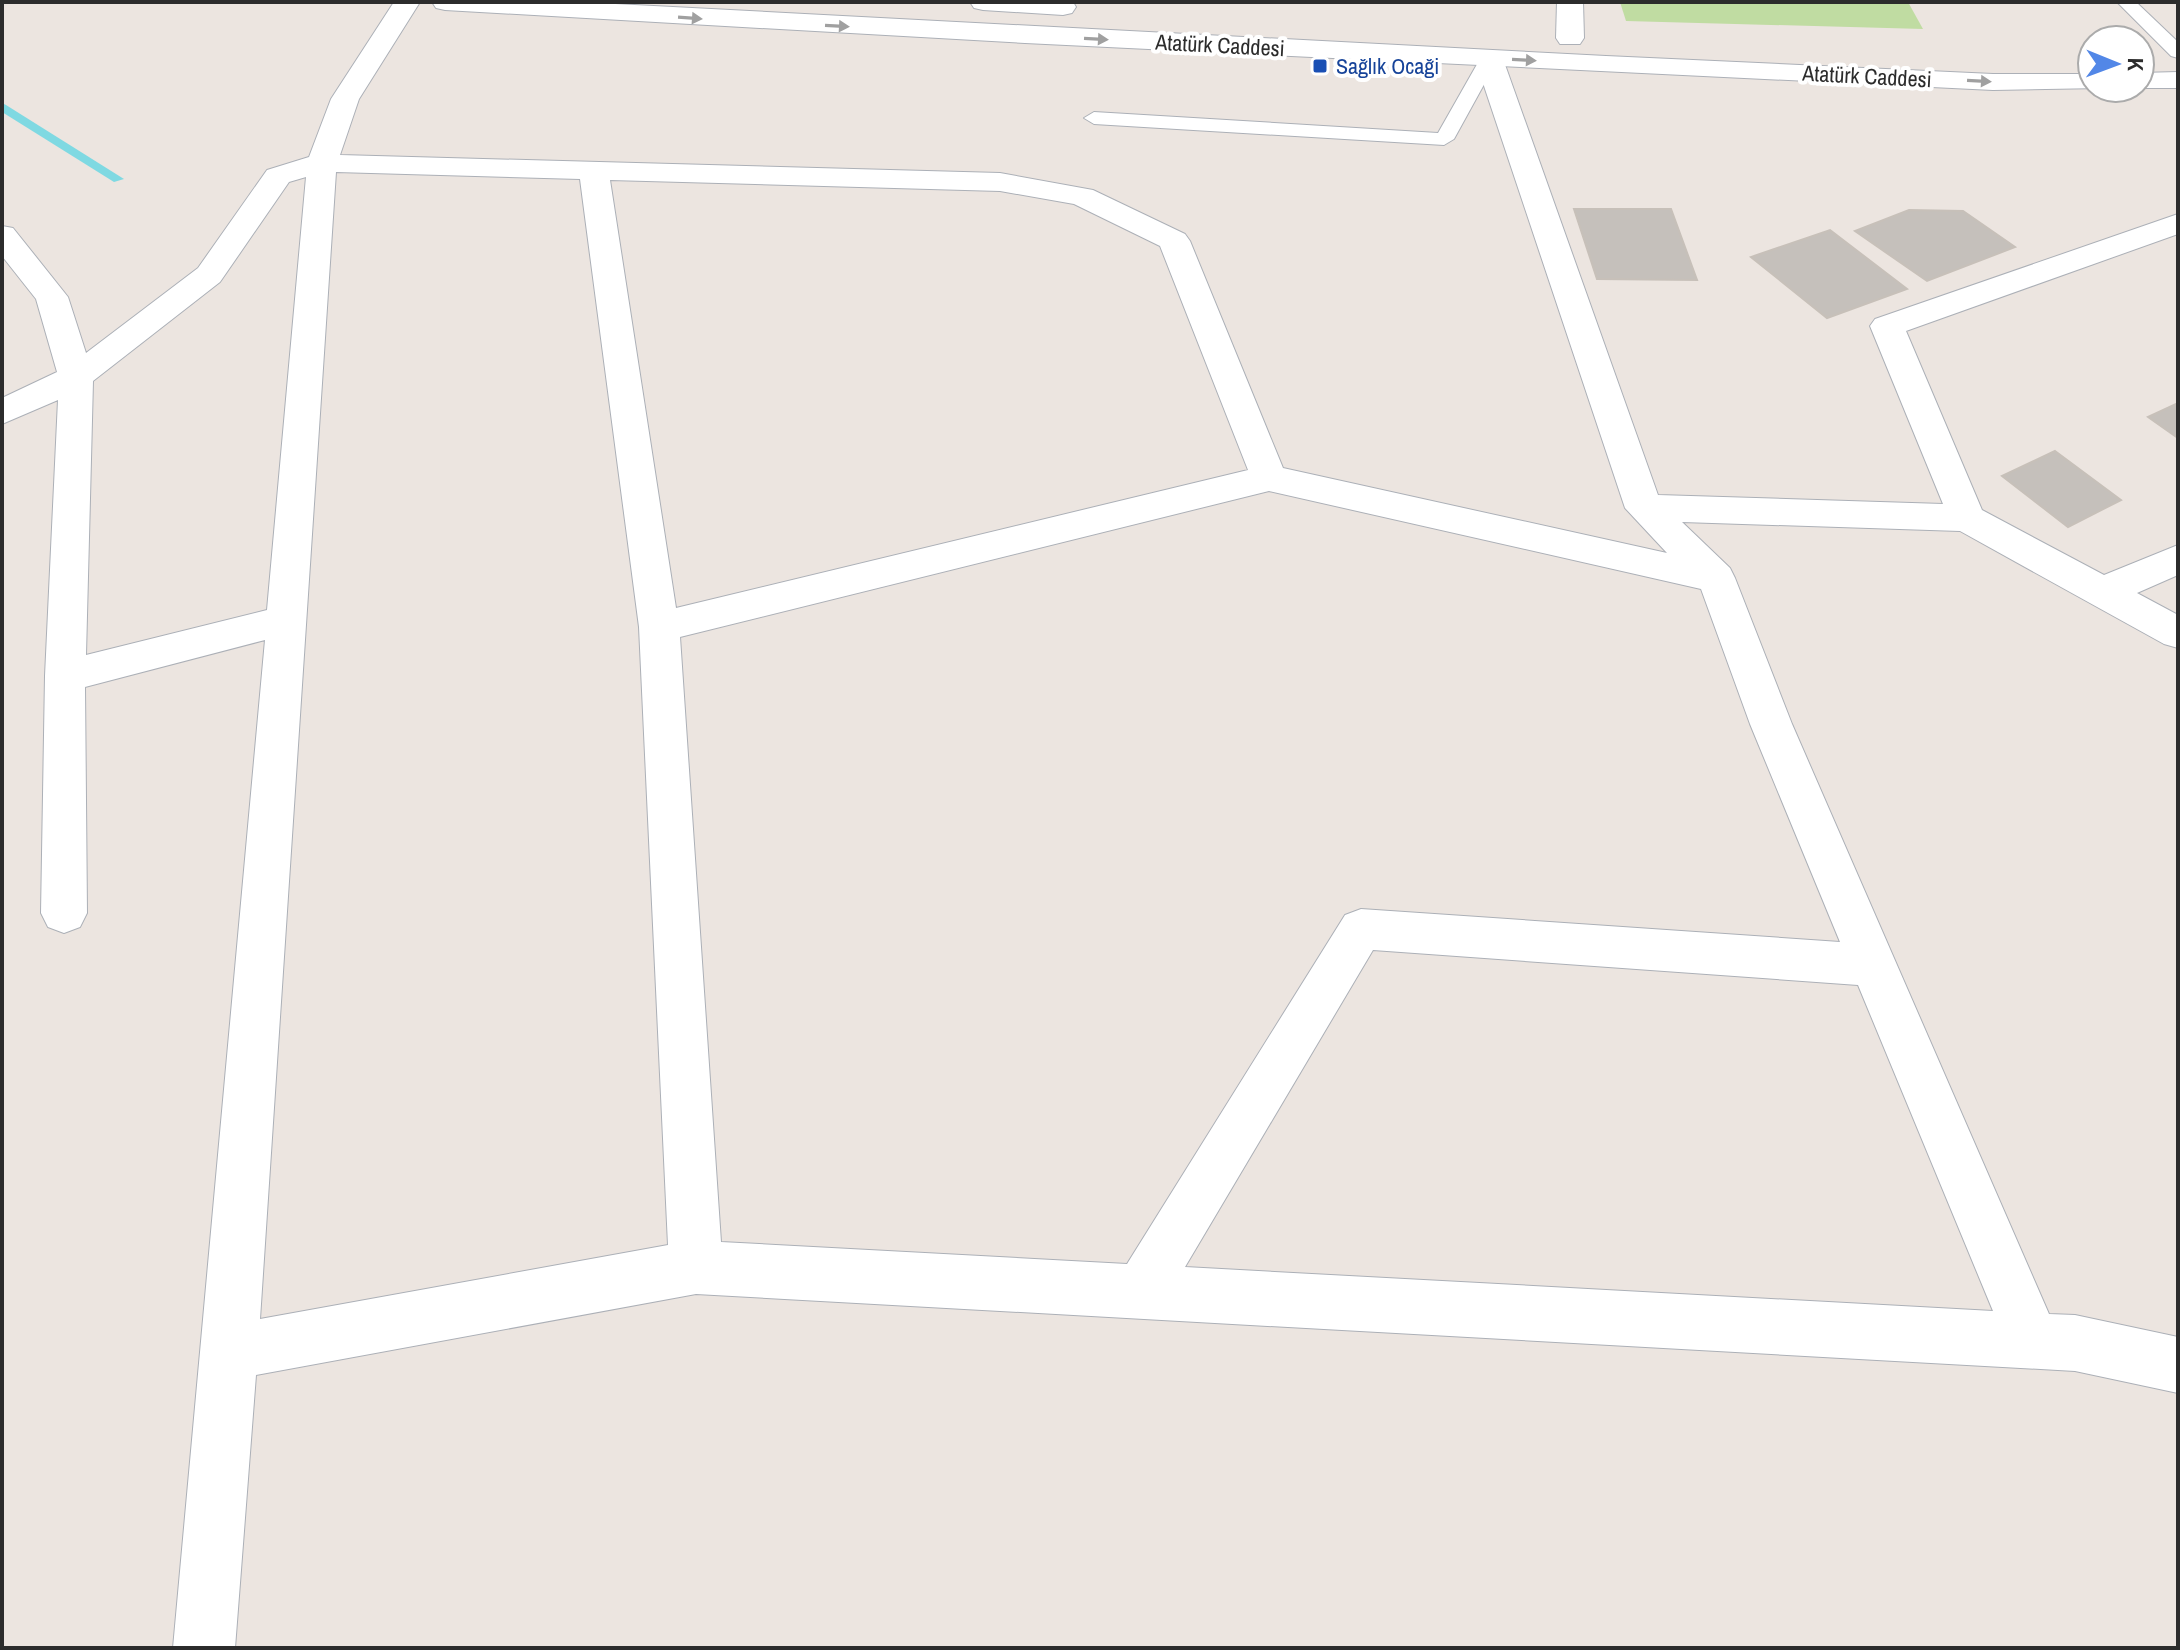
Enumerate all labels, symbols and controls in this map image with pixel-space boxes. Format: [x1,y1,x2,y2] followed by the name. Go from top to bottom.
[678,12,703,25] one-way arrow
[825,19,850,32] one-way arrow
[2076,24,2156,104] north arrow
[1154,27,1285,63] street label: Atatürk Caddesi
[1084,33,1109,46] one-way arrow
[1336,51,1439,81] place label: Sağlık Ocaği
[1512,54,1537,67] one-way arrow
[1311,57,1329,75] marker: Sağlık Ocaği
[1801,58,1932,94] street label: Atatürk Caddesi
[2121,58,2151,71] text: K
[1967,75,1992,88] one-way arrow

